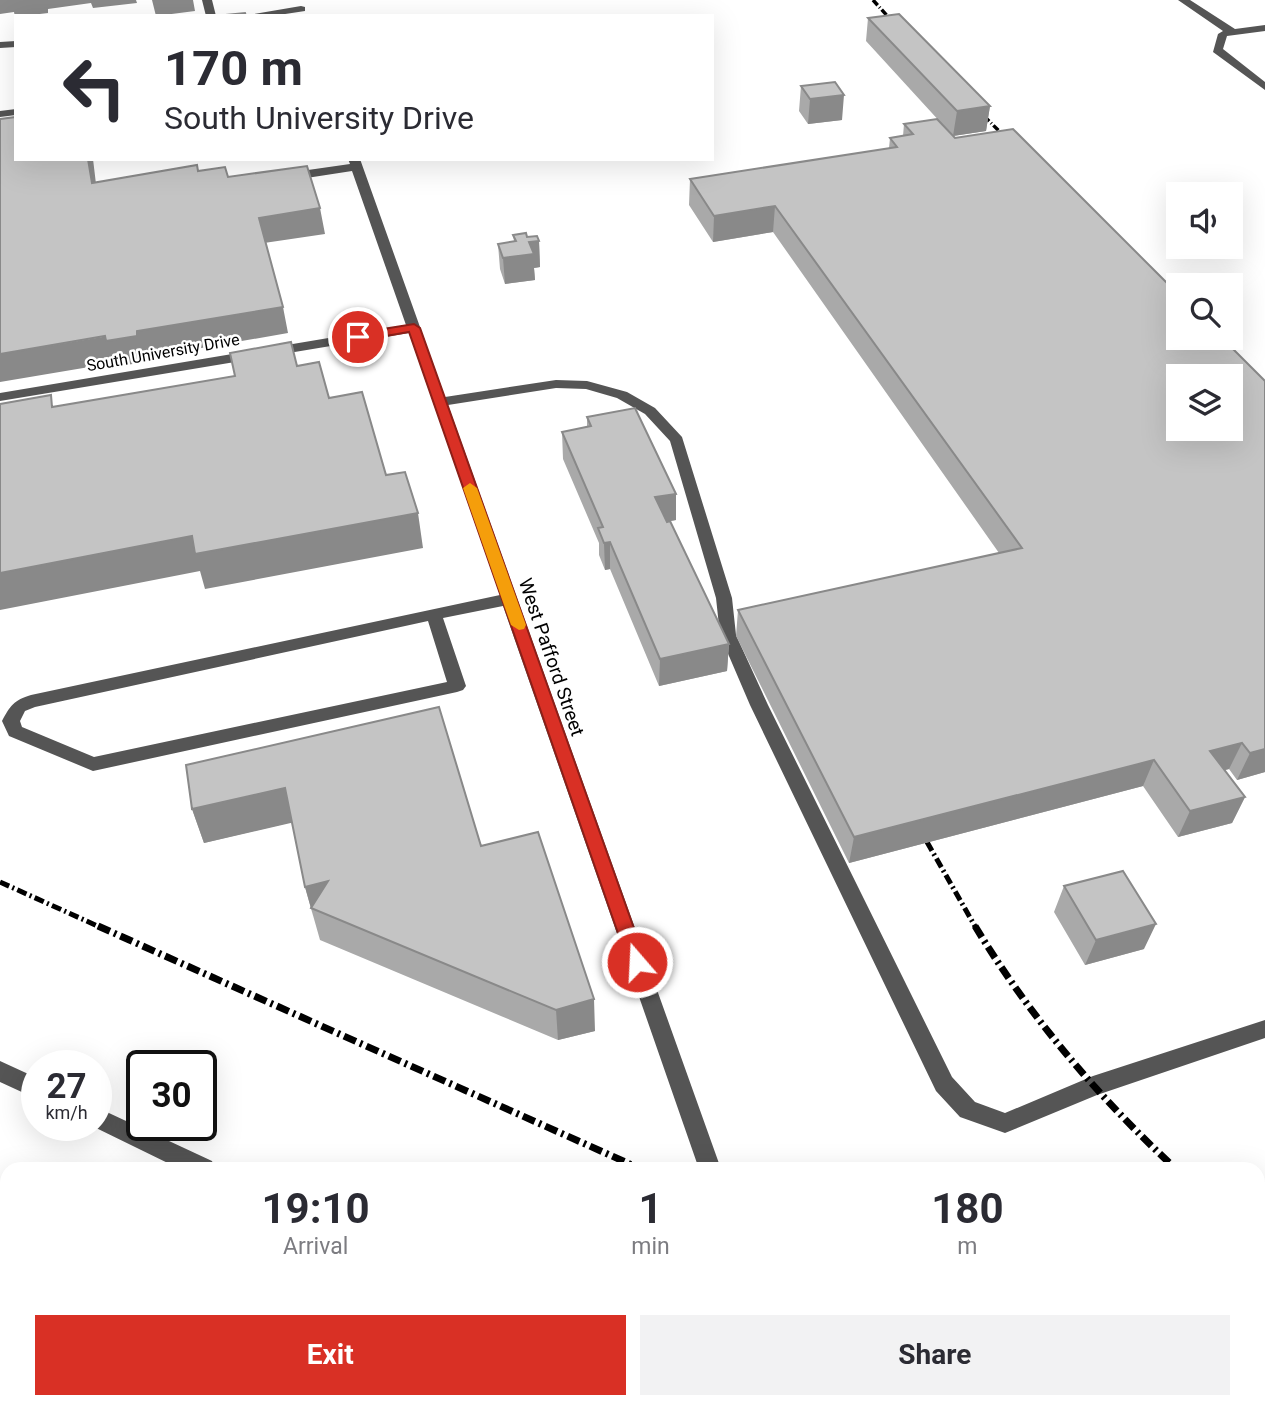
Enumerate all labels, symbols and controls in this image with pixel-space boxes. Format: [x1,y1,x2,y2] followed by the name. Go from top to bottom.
[164,40,303,97] text: 170 m
[49,42,140,133] icon: left
[164,99,474,137] text: South University Drive
[1166,182,1243,441] map controls
[1166,182,1243,259] button: sound
[1166,273,1243,350] button: search
[328,307,388,367] pin
[339,318,377,356] icon: arrive
[85,330,241,375] street label: South University Drive
[1166,364,1243,441] button: layers
[514,575,589,739] street label: West Pafford Street
[600,925,674,999] position arrow
[126,1050,217,1141] speed limit sign: 30
[46,1066,87,1107] text: 27
[45,1102,88,1123] text: km/h
[262,1184,370,1233] text: 19:10
[638,1184,663,1233] text: 1
[931,1184,1004,1233] text: 180
[283,1233,348,1260] text: Arrival
[631,1233,670,1260] text: min
[957,1233,977,1260] text: m
[35,1315,626,1395] button: Exit
[640,1315,1230,1395] button: Share

